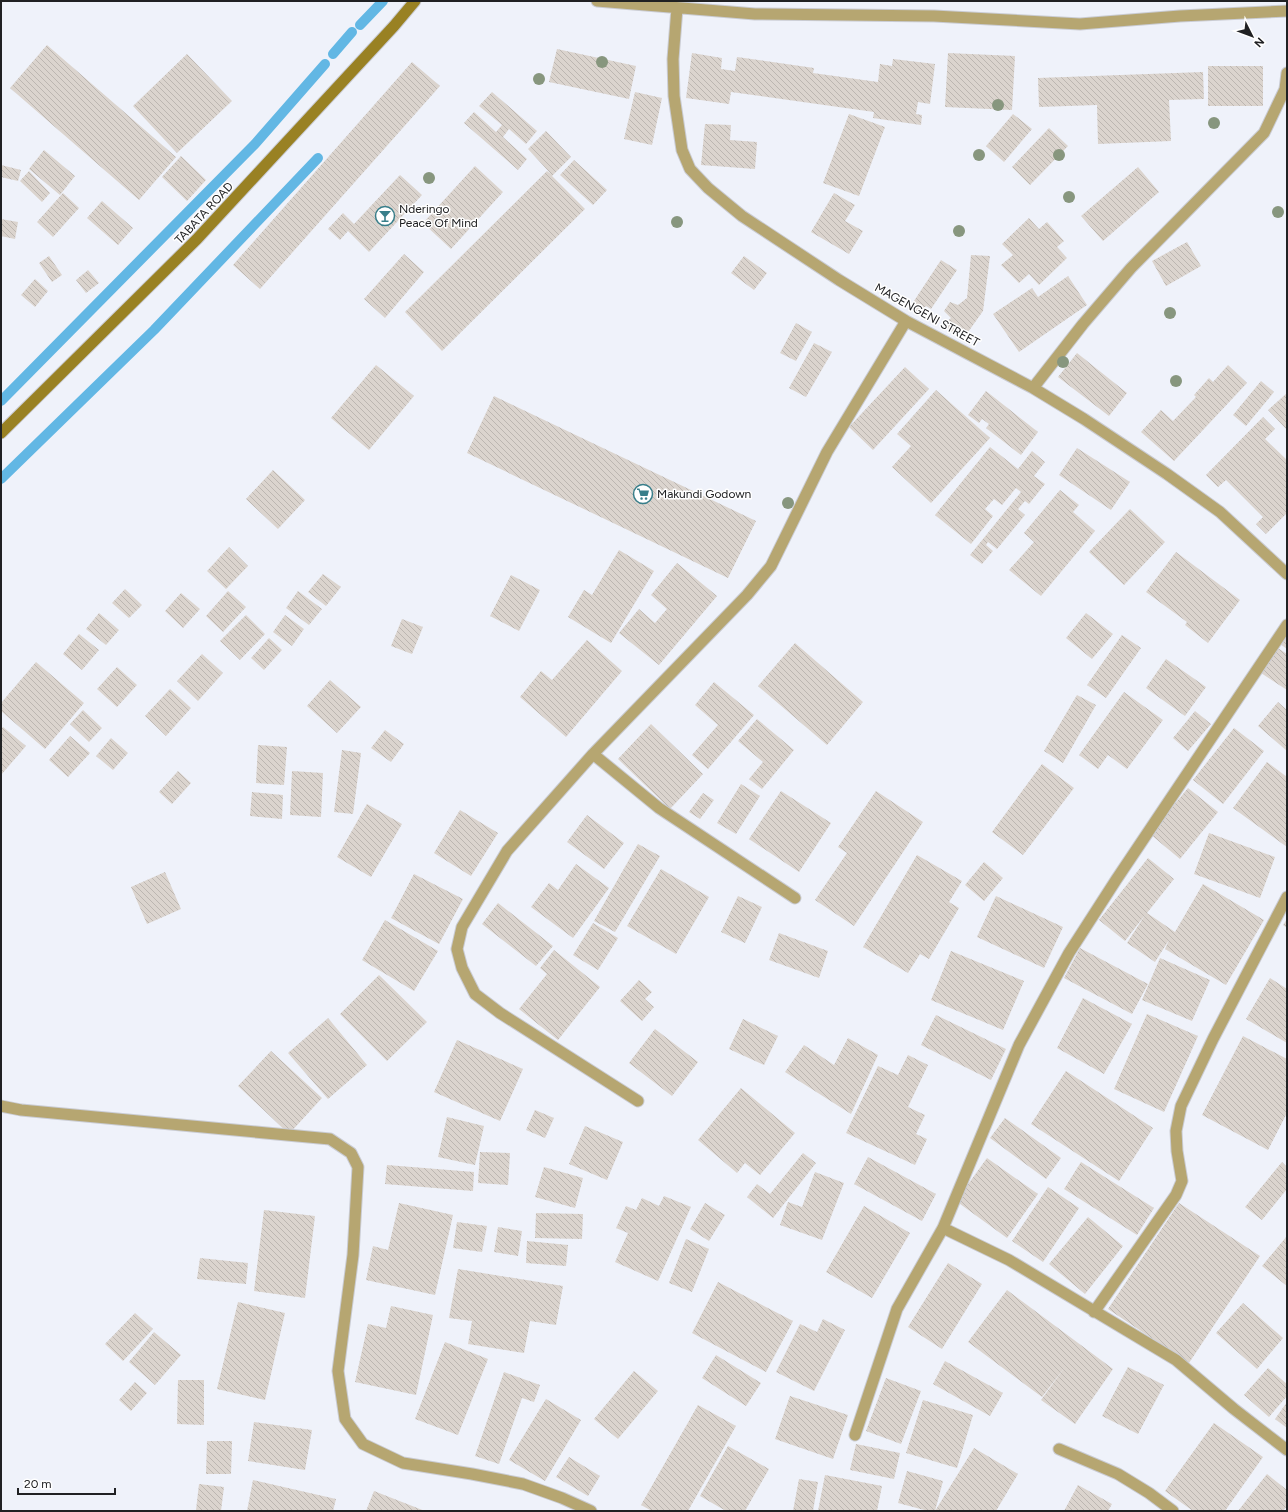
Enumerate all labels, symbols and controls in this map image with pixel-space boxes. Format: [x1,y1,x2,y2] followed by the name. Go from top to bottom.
[1232,16,1272,56] north arrow
[1251,35,1267,50] text: N
[172,179,236,247] street label: TABATA ROAD
[399,202,478,230] place label: Nderingo Peace Of Mind
[374,205,396,227] bar icon: Nderingo Peace Of Mind
[872,280,982,350] street label: MAGENGENI STREET
[632,483,654,505] supermarket icon: Makundi Godown
[657,487,752,501] place label: Makundi Godown
[18,1470,115,1496] scale bar
[24,1477,52,1491] text: 20 m

